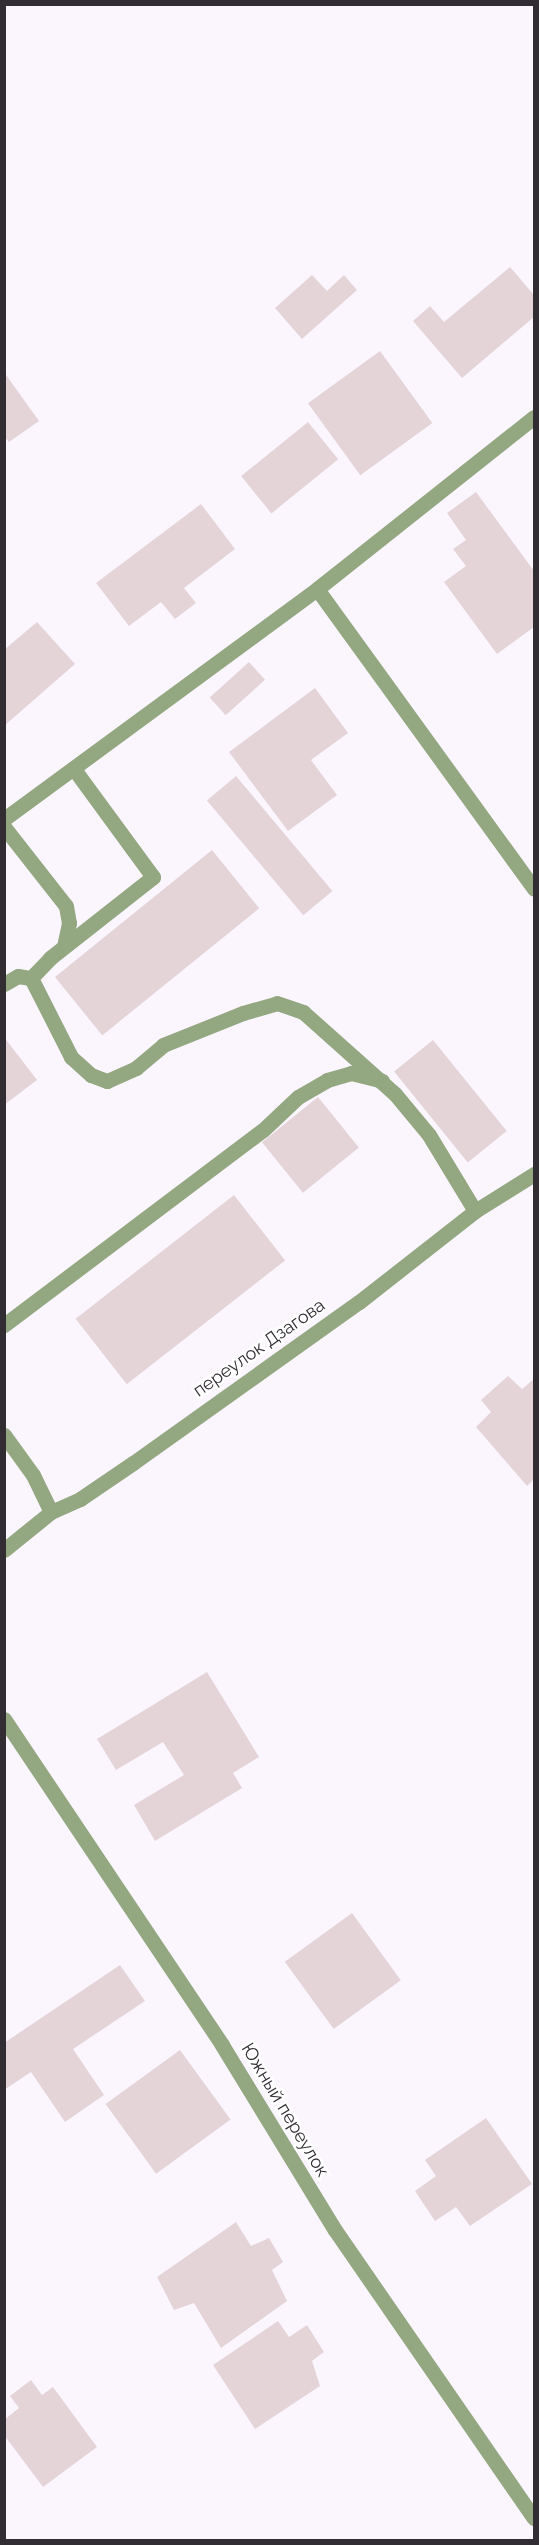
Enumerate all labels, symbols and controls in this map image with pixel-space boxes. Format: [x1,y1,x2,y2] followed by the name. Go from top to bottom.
[189,1294,329,1402] street label: переулок Дзагова
[237,2039,333,2181] street label: Южный переулок

